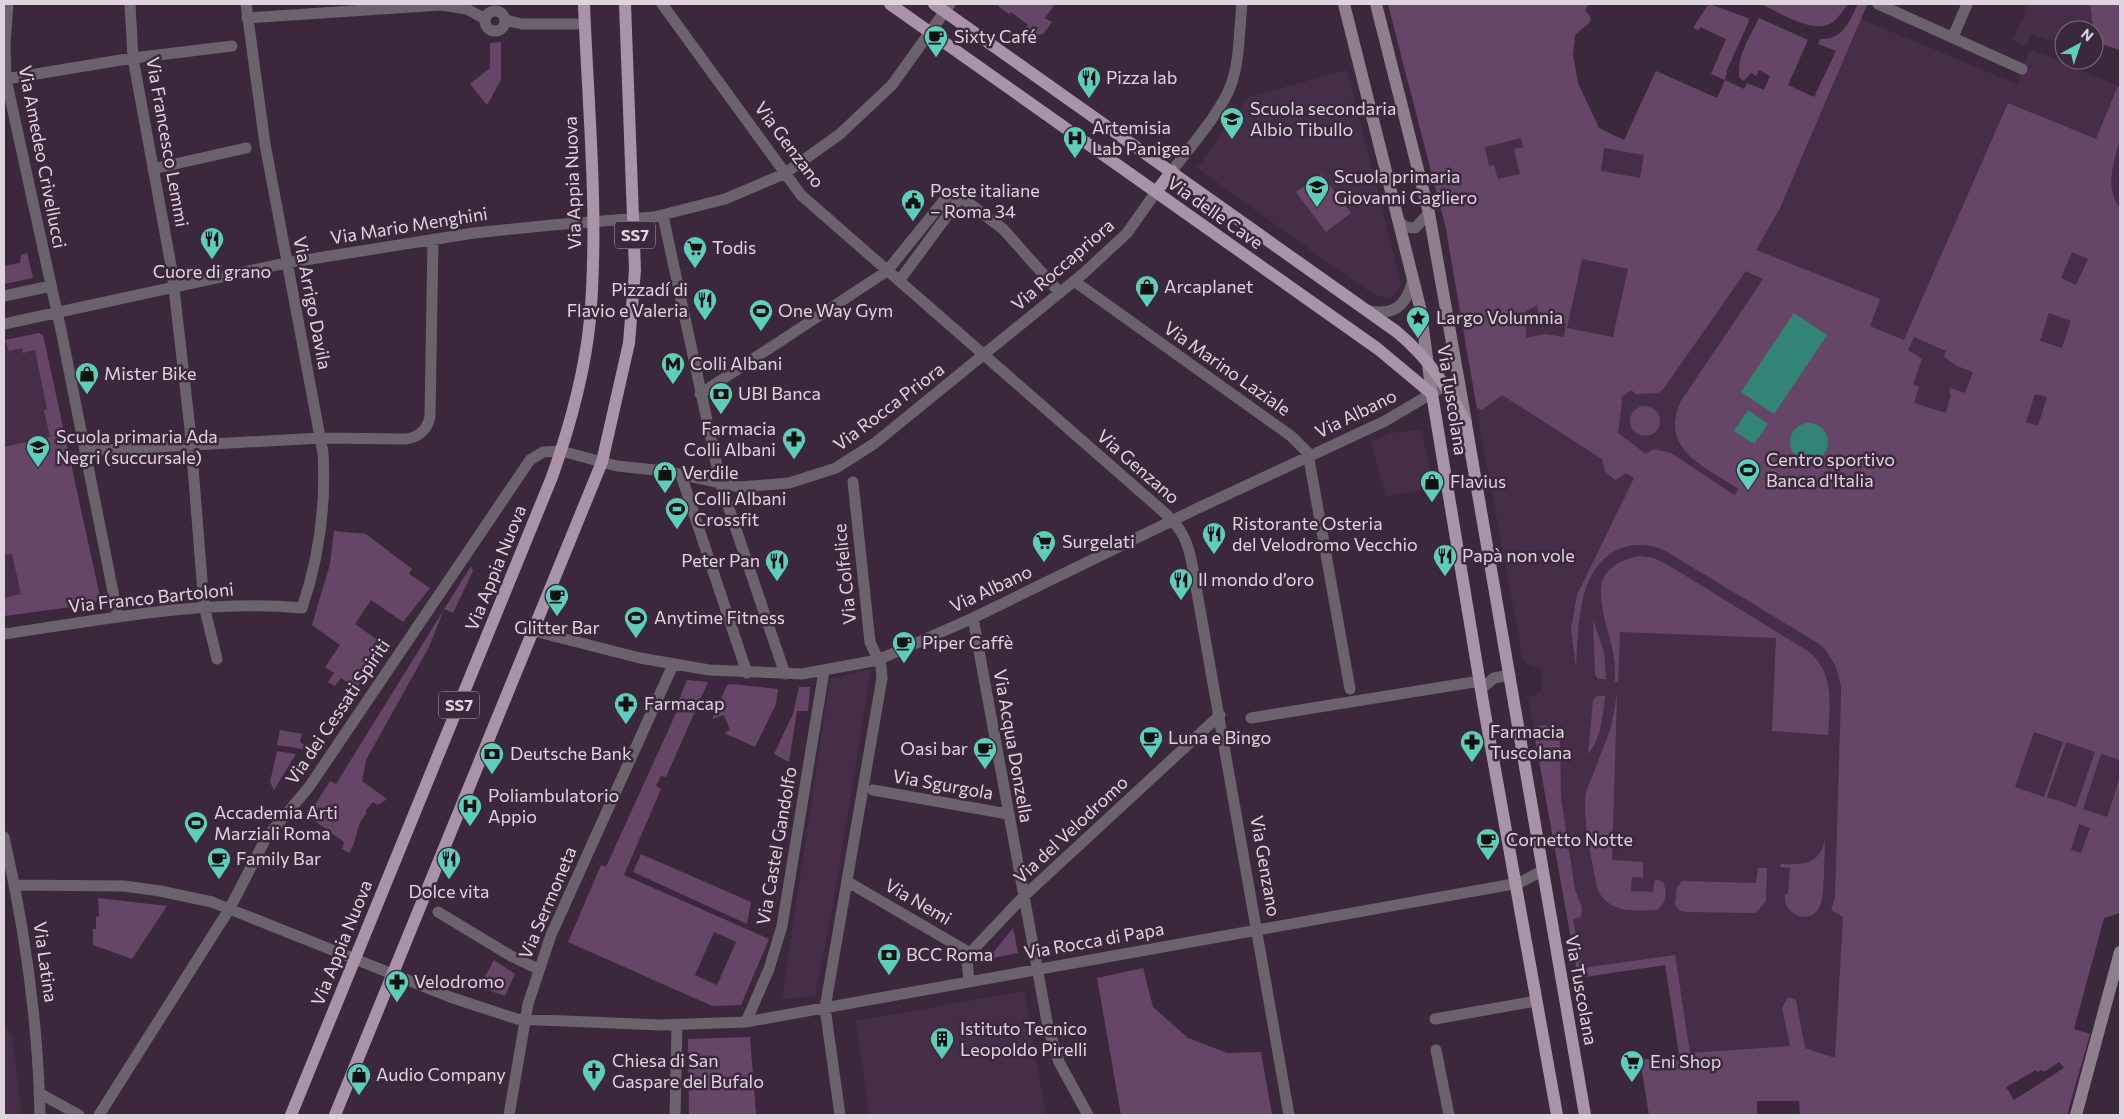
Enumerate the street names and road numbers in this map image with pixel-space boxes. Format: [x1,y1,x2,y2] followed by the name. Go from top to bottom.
[142,55,194,229] street label: Via Francesco Lemmi
[14,64,72,250] street label: Via Amedeo Crivellucci
[750,97,829,192] street label: Via Genzano
[559,116,585,250] street label: Via Appia Nuova
[1163,171,1268,253] street label: Via delle Cave
[329,202,489,248] street label: Via Mario Menghini
[1006,214,1118,315] street label: Via Roccapriora
[615,222,655,248] road number: SS7
[289,234,337,371] street label: Via Arrigo Davila
[1160,316,1295,420] street label: Via Marino Laziale
[1433,343,1473,457] street label: Via Tuscolana
[829,357,948,455] street label: Via Rocca Priora
[1311,384,1400,442] street label: Via Albano
[1093,424,1184,508] street label: Via Genzano
[460,502,530,634] street label: Via Appia Nuova
[828,523,860,626] street label: Via Colfelice
[946,560,1035,617] street label: Via Albano
[67,577,235,617] street label: Via Franco Bartoloni
[280,635,394,788] street label: Via dei Cessati Spiriti
[990,667,1038,824] street label: Via Acqua Donzella
[439,692,479,718] road number: SS7
[891,764,995,804] street label: Via Sgurgola
[751,765,801,927] street label: Via Castel Gandolfo
[1009,771,1132,888] street label: Via del Velodromo
[1246,814,1286,918] street label: Via Genzano
[514,843,581,962] street label: Via Sermoneta
[881,873,956,929] street label: Via Nemi
[306,877,376,1009] street label: Via Appia Nuova
[1022,917,1166,963] street label: Via Rocca di Papa
[29,920,63,1004] street label: Via Latina
[1561,933,1602,1047] street label: Via Tuscolana

